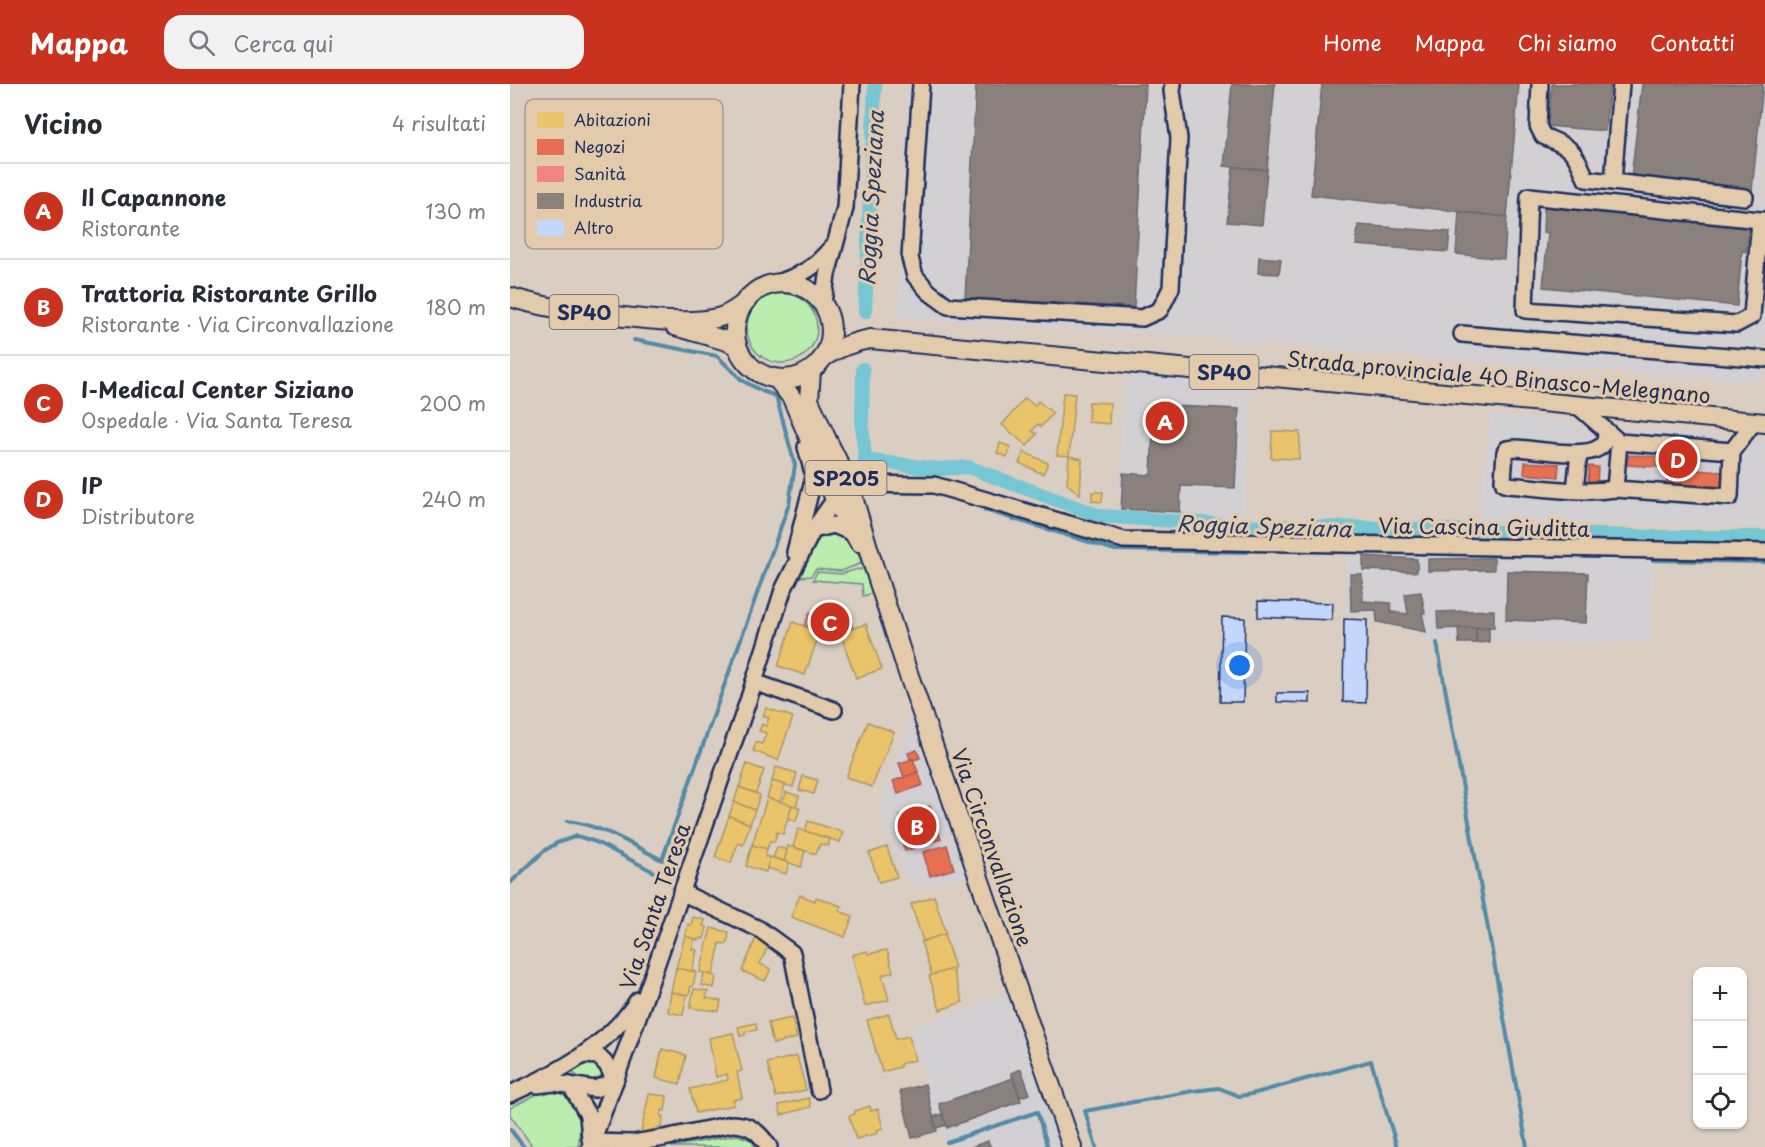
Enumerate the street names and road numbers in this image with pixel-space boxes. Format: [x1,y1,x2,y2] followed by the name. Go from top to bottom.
[550,295,619,329] road number: SP40
[1286,342,1712,410] street label: Strada provinciale 40 Binasco-Melegnano
[1190,355,1258,389] road number: SP40
[806,461,886,495] road number: SP205
[1378,508,1590,544] street label: Via Cascina Giuditta
[944,744,1042,950] street label: Via Circonvallazione
[610,818,698,994] street label: Via Santa Teresa

